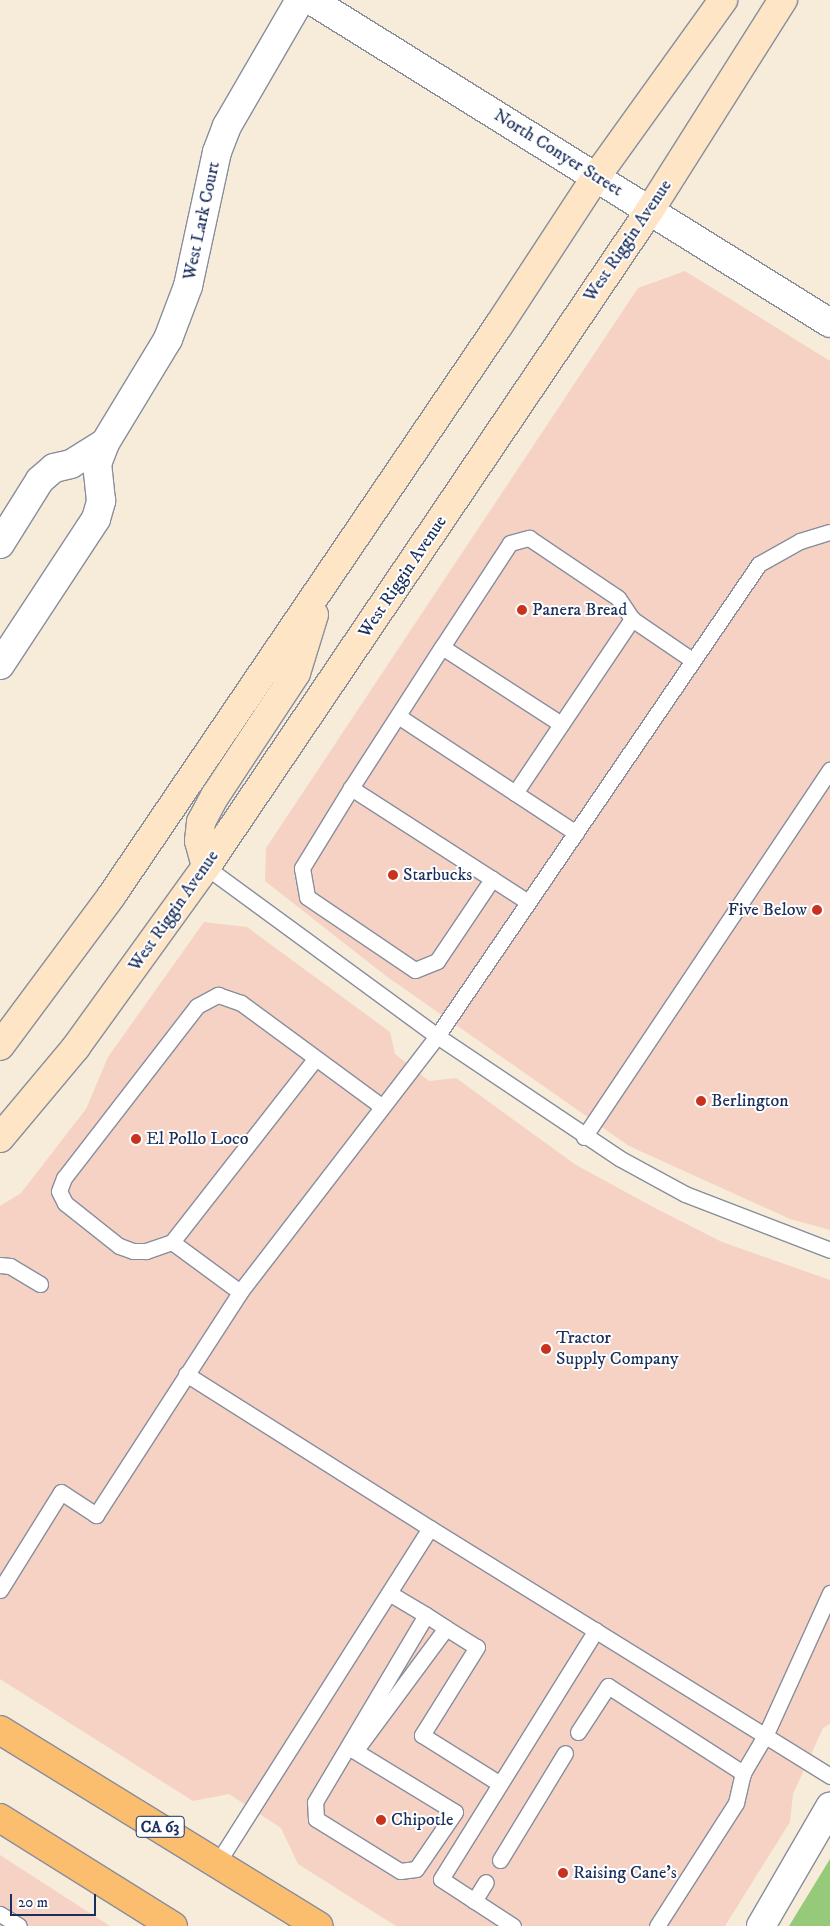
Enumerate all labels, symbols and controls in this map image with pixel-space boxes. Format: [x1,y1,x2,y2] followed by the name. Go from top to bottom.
[490,105,626,201] street label: North Conyer Street
[179,160,225,282] street label: West Lark Court
[579,176,677,306] street label: West Riggin Avenue
[354,512,452,642] street label: West Riggin Avenue
[532,599,627,621] place label: Panera Bread
[516,604,528,616] marker: Panera Bread
[124,846,224,976] street label: West Riggin Avenue
[403,864,472,886] place label: Starbucks
[387,869,399,881] marker: Starbucks
[728,899,807,921] place label: Five Below
[811,904,823,916] marker: Five Below
[711,1090,789,1112] place label: Berlington
[695,1095,707,1107] marker: Berlington
[146,1128,248,1150] place label: El Pollo Loco
[130,1133,142,1145] marker: El Pollo Loco
[556,1328,678,1370] place label: Tractor Supply Company
[540,1343,552,1355] marker: Tractor Supply Company
[391,1809,453,1831] place label: Chipotle
[135,1814,185,1840] road number: CA 63
[375,1814,387,1826] marker: Chipotle
[573,1862,677,1884] place label: Raising Cane's
[557,1867,569,1879] marker: Raising Cane's
[12,1884,99,1916] scale bar
[18,1893,48,1912] text: 20 m

